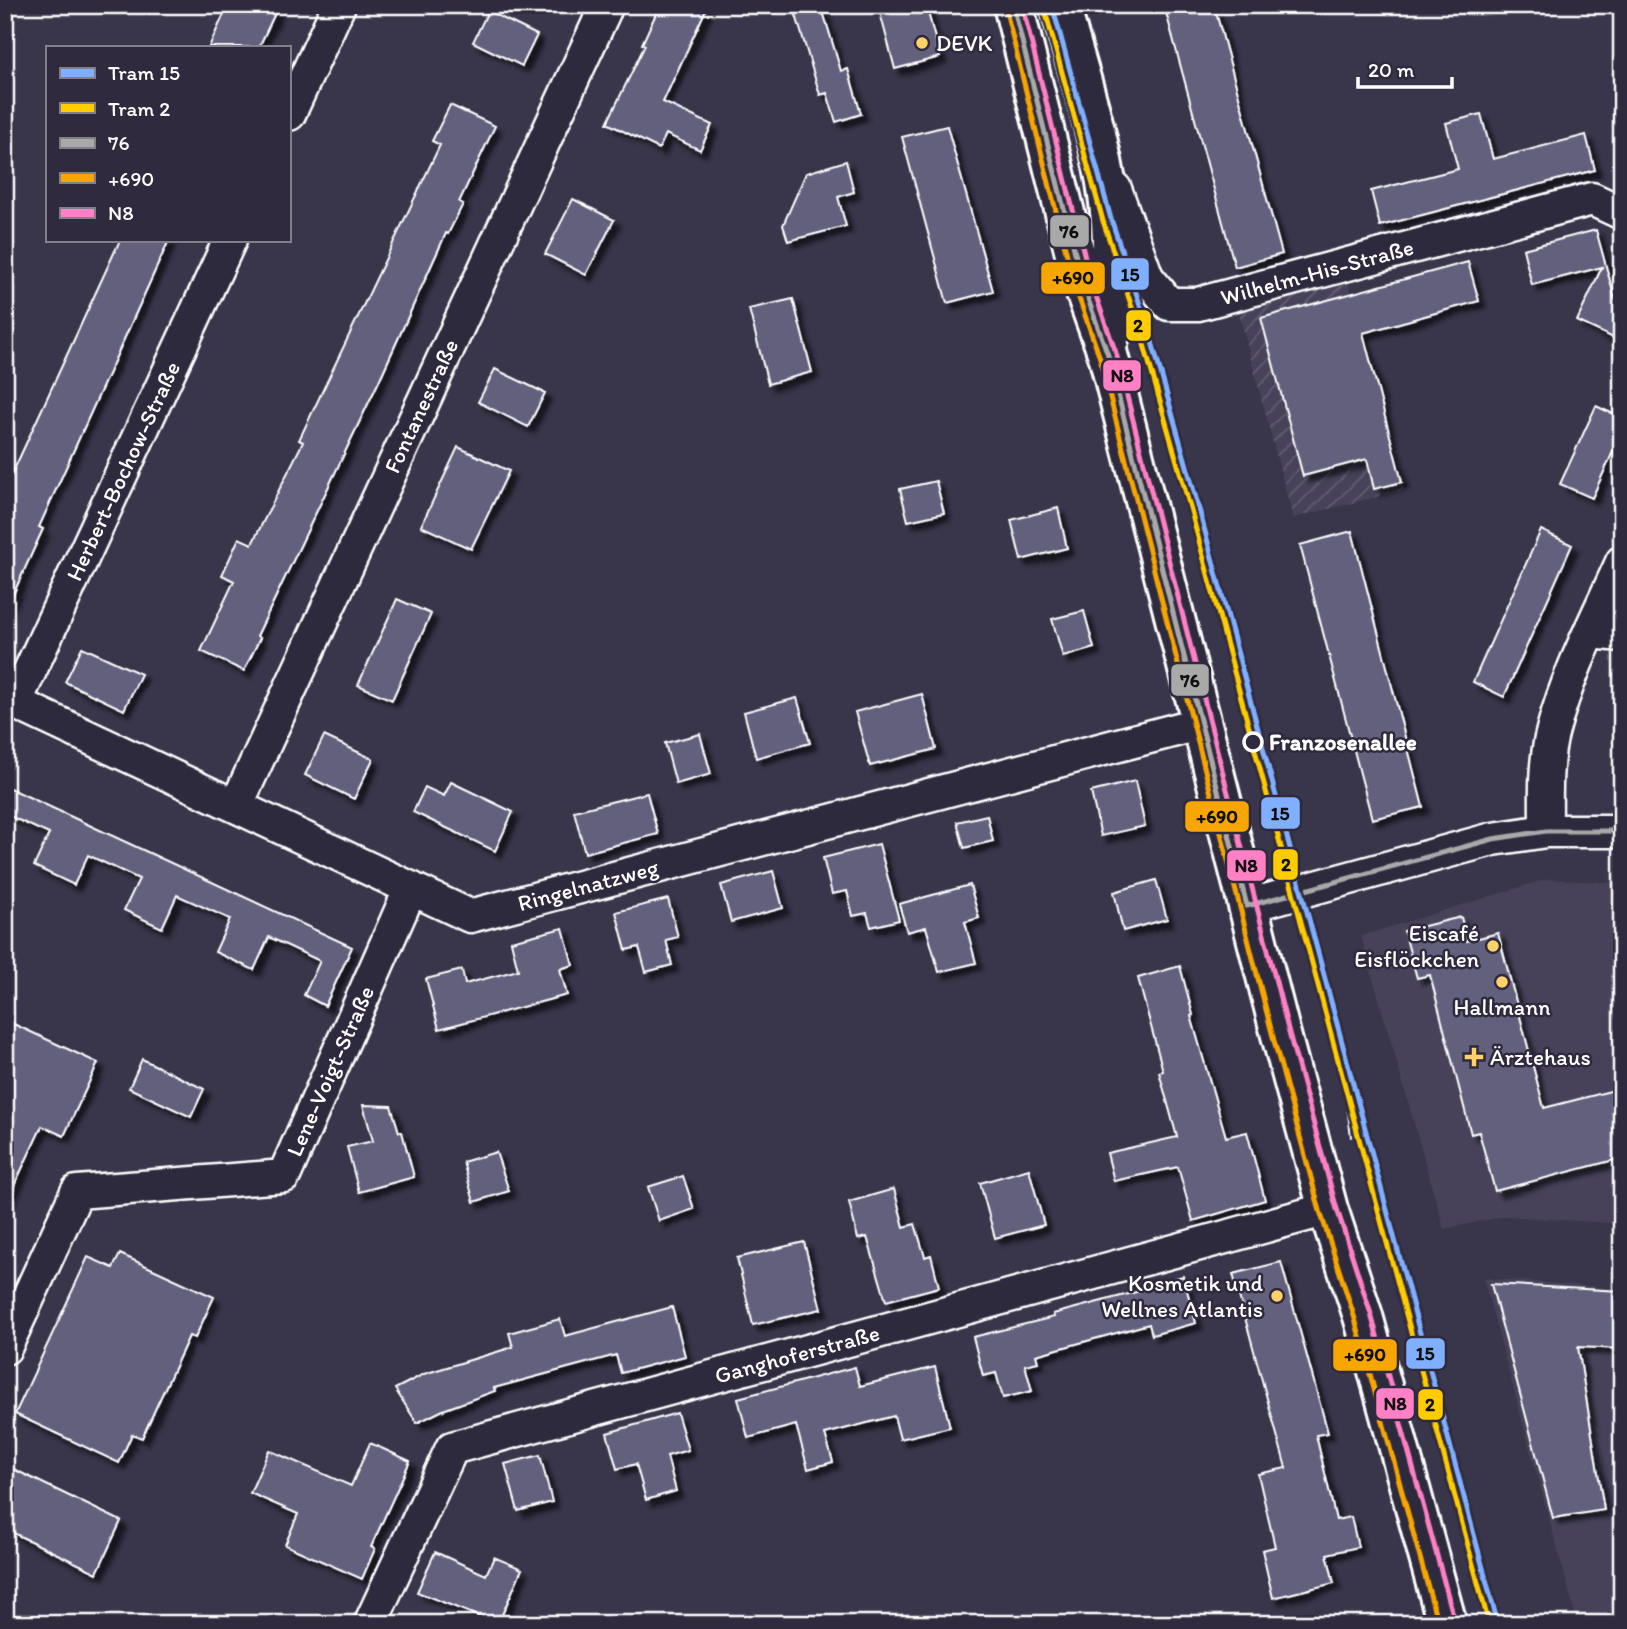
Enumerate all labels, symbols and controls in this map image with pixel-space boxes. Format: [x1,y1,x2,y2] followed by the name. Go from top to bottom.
[936,29,992,57] place label: DEVK
[914,35,930,51] marker: DEVK
[46,46,290,242] legend
[1358,46,1452,90] scale bar
[1368,57,1415,82] text: 20 m
[108,60,180,85] text: Tram 15
[108,96,170,121] text: Tram 2
[108,130,130,155] text: 76
[108,166,154,191] text: +690
[108,200,134,225] text: N8
[1049,214,1090,248] line badge: 76
[1058,220,1079,243] text: 76
[1217,233,1417,311] street label: Wilhelm-His-Straße
[1110,257,1150,291] line badge: 15
[1040,261,1106,295] line badge: +690
[1121,263,1139,286] text: 15
[1052,266,1094,289] text: +690
[1125,309,1152,342] line badge: 2
[1133,314,1143,337] text: 2
[378,334,464,478] street label: Fontanestraße
[60,357,186,585] street label: Herbert-Bochow-Straße
[1102,359,1142,392] line badge: N8
[1110,364,1134,387] text: N8
[1170,663,1210,697] line badge: 76
[1179,669,1200,692] text: 76
[1269,728,1417,756] place label: Franzosenallee
[1243,732,1263,752] marker: Franzosenallee
[1260,796,1301,830] line badge: 15
[1184,800,1250,833] line badge: +690
[1271,802,1289,825] text: 15
[1196,805,1238,828] text: +690
[1272,848,1299,881] line badge: 2
[1226,849,1267,882] line badge: N8
[515,853,662,917] street label: Ringelnatzweg
[1281,853,1291,876] text: 2
[1234,854,1258,877] text: N8
[1354,919,1479,973] place label: Eiscafé Eisflöckchen
[1485,938,1501,954] marker: Eiscafé Eisflöckchen
[1494,974,1510,990] marker: Hallmann
[280,981,380,1161] street label: Lene-Voigt-Straße
[1454,993,1550,1021] place label: Hallmann
[1490,1043,1591,1071] place label: Ärztehaus
[1464,1047,1484,1067] marker: Ärztehaus
[1101,1269,1263,1323] place label: Kosmetik und Wellnes Atlantis
[1269,1288,1285,1304] marker: Kosmetik und Wellnes Atlantis
[711,1319,883,1389] street label: Ganghoferstraße
[1405,1337,1446,1370] line badge: 15
[1332,1338,1398,1372] line badge: +690
[1416,1342,1434,1365] text: 15
[1344,1343,1386,1366] text: +690
[1375,1387,1415,1420] line badge: N8
[1417,1388,1444,1421] line badge: 2
[1383,1392,1407,1415] text: N8
[1425,1393,1435,1416] text: 2

